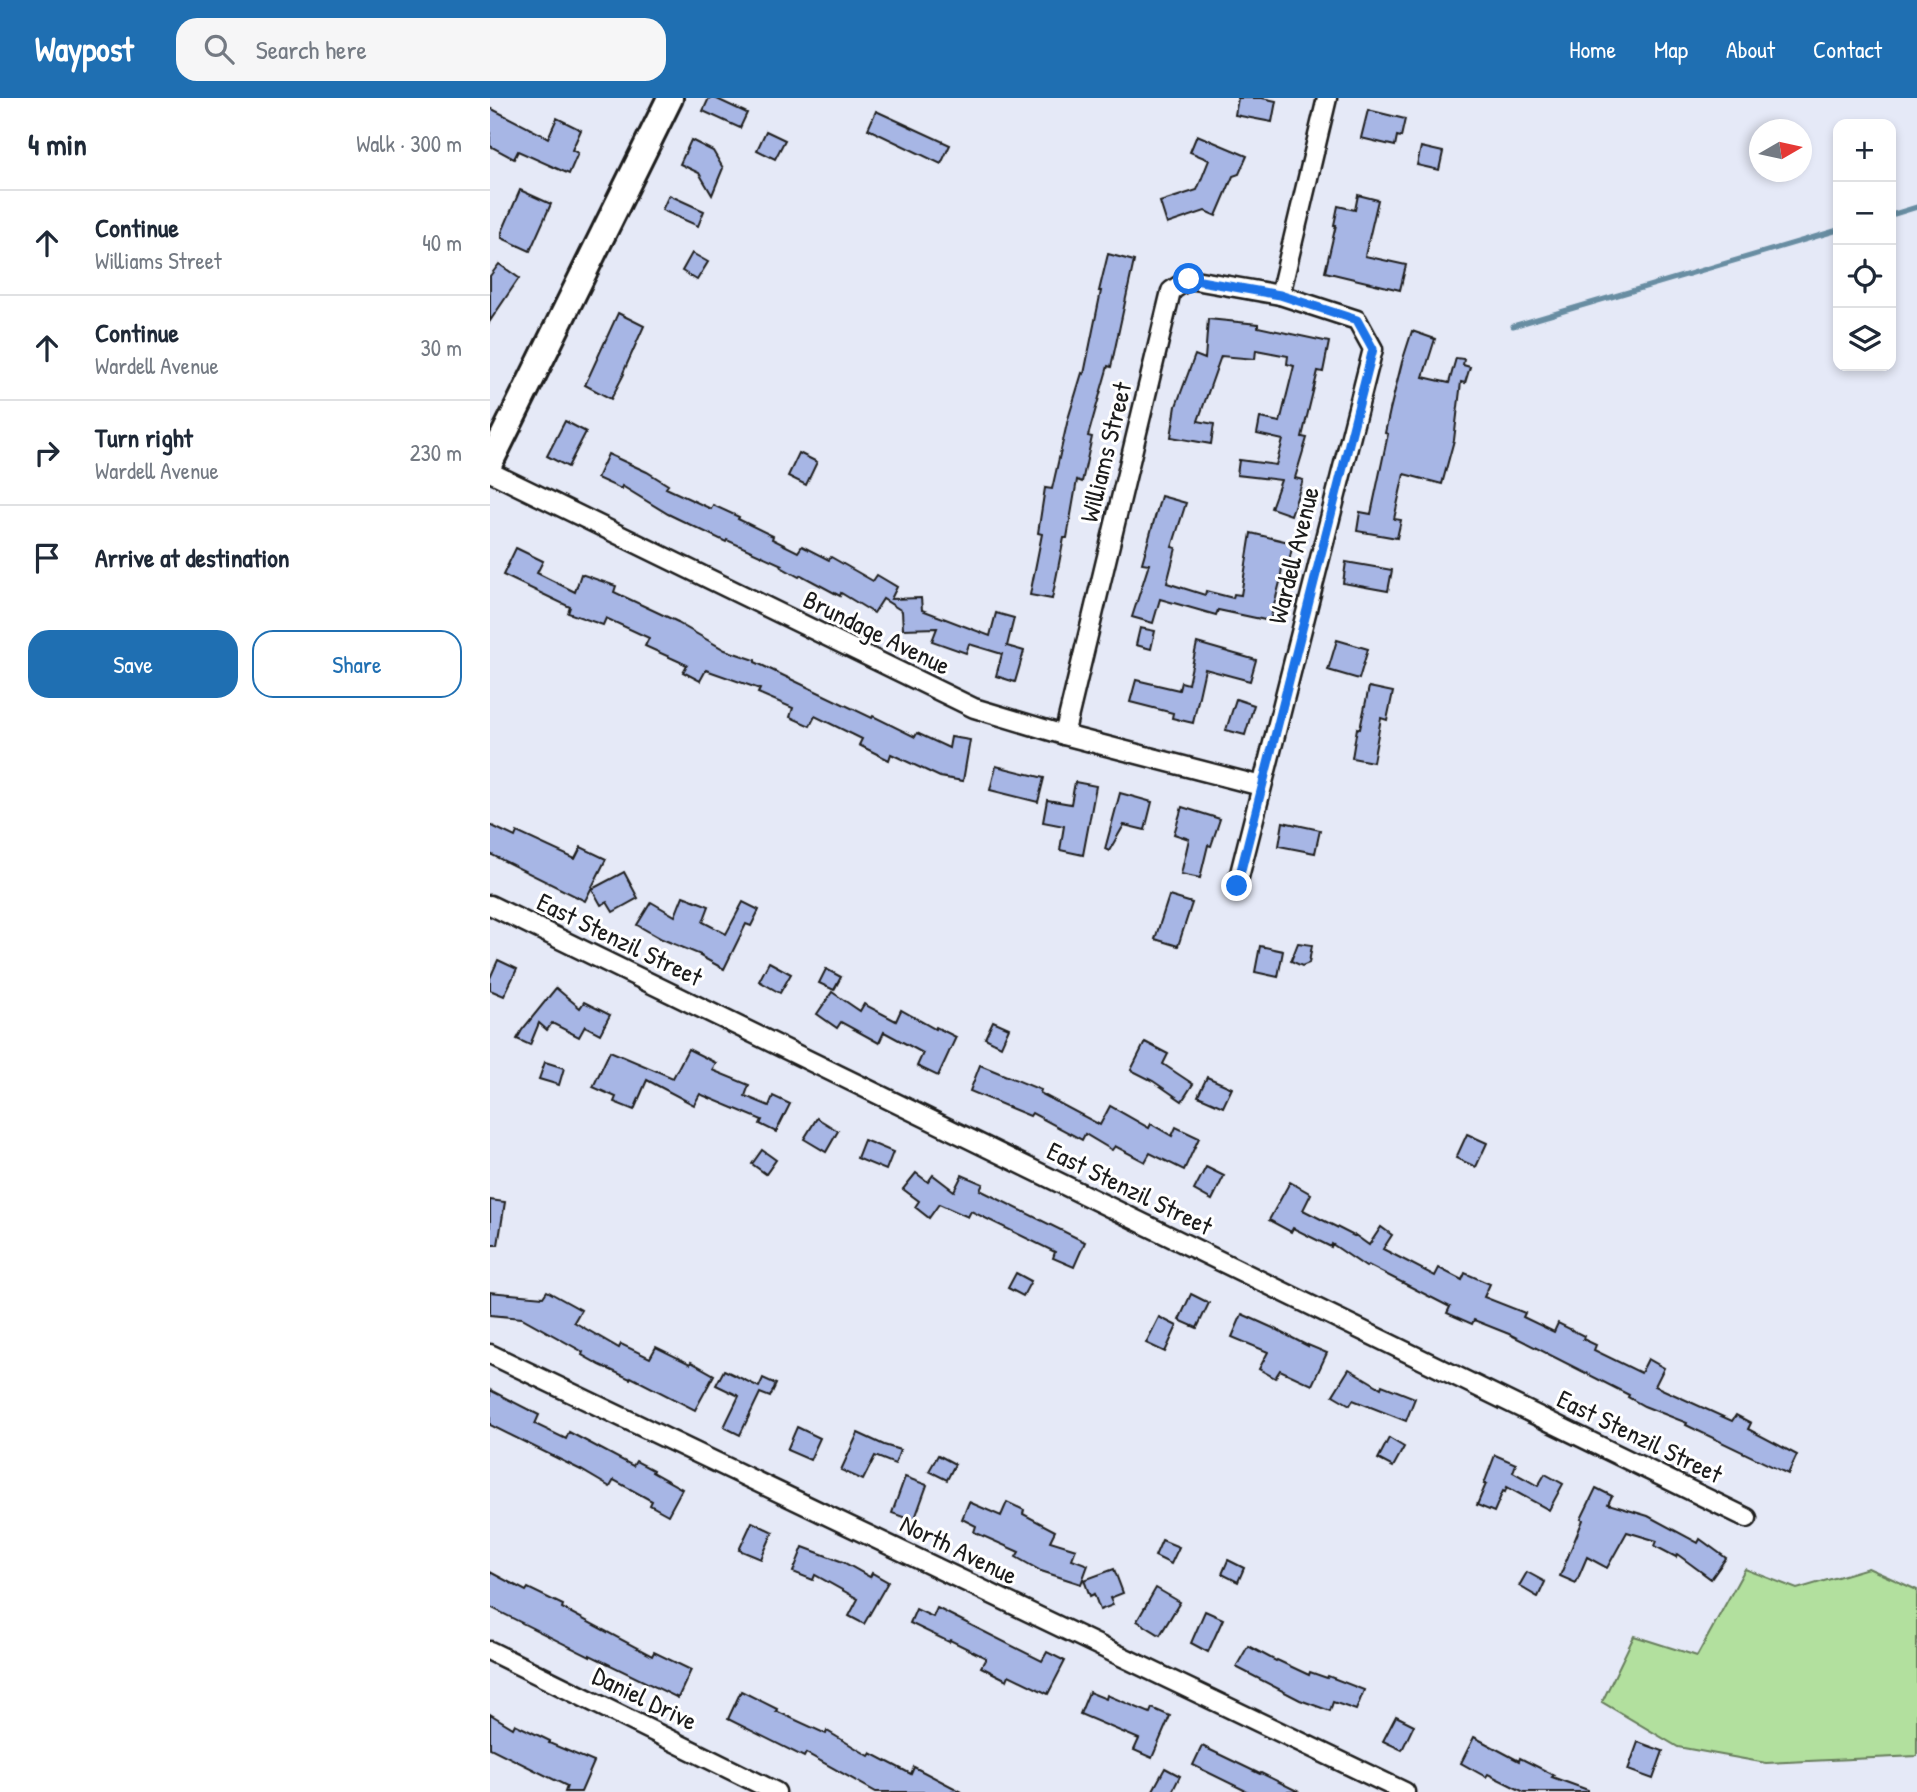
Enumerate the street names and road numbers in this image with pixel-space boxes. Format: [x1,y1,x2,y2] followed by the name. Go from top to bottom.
[1071,377,1140,526] street label: Williams Street
[1259,483,1327,627] street label: Wardell Avenue
[798,581,956,683] street label: Brundage Avenue
[531,884,709,995] street label: East Stenzil Street
[1041,1133,1219,1244] street label: East Stenzil Street
[1551,1381,1729,1492] street label: East Stenzil Street
[895,1506,1023,1592] street label: North Avenue
[587,1658,703,1738] street label: Daniel Drive

